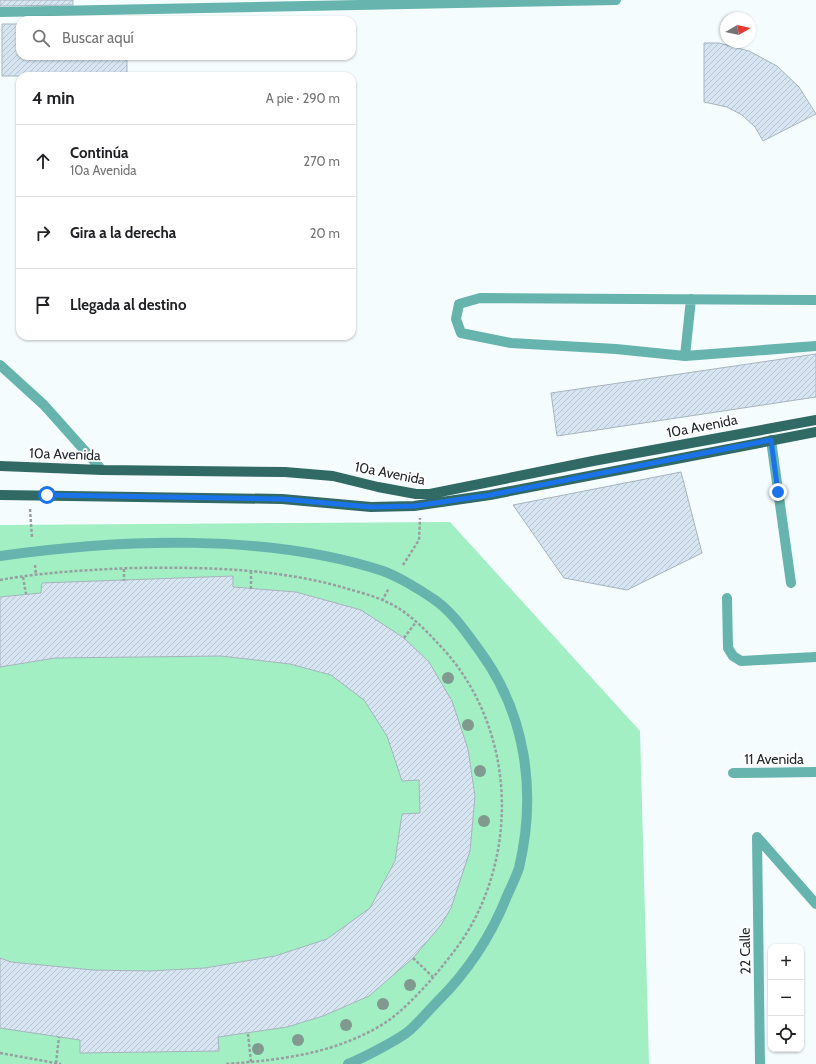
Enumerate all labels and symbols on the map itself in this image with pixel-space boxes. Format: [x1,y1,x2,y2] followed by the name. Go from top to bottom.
[720,12,756,48] north arrow
[665,410,739,442] street label: 10a Avenida
[29,444,101,464] street label: 10a Avenida
[353,457,427,489] street label: 10a Avenida
[769,483,787,501] route end
[38,486,56,504] route start
[744,750,804,768] street label: 11 Avenida
[736,927,754,975] street label: 22 Calle

